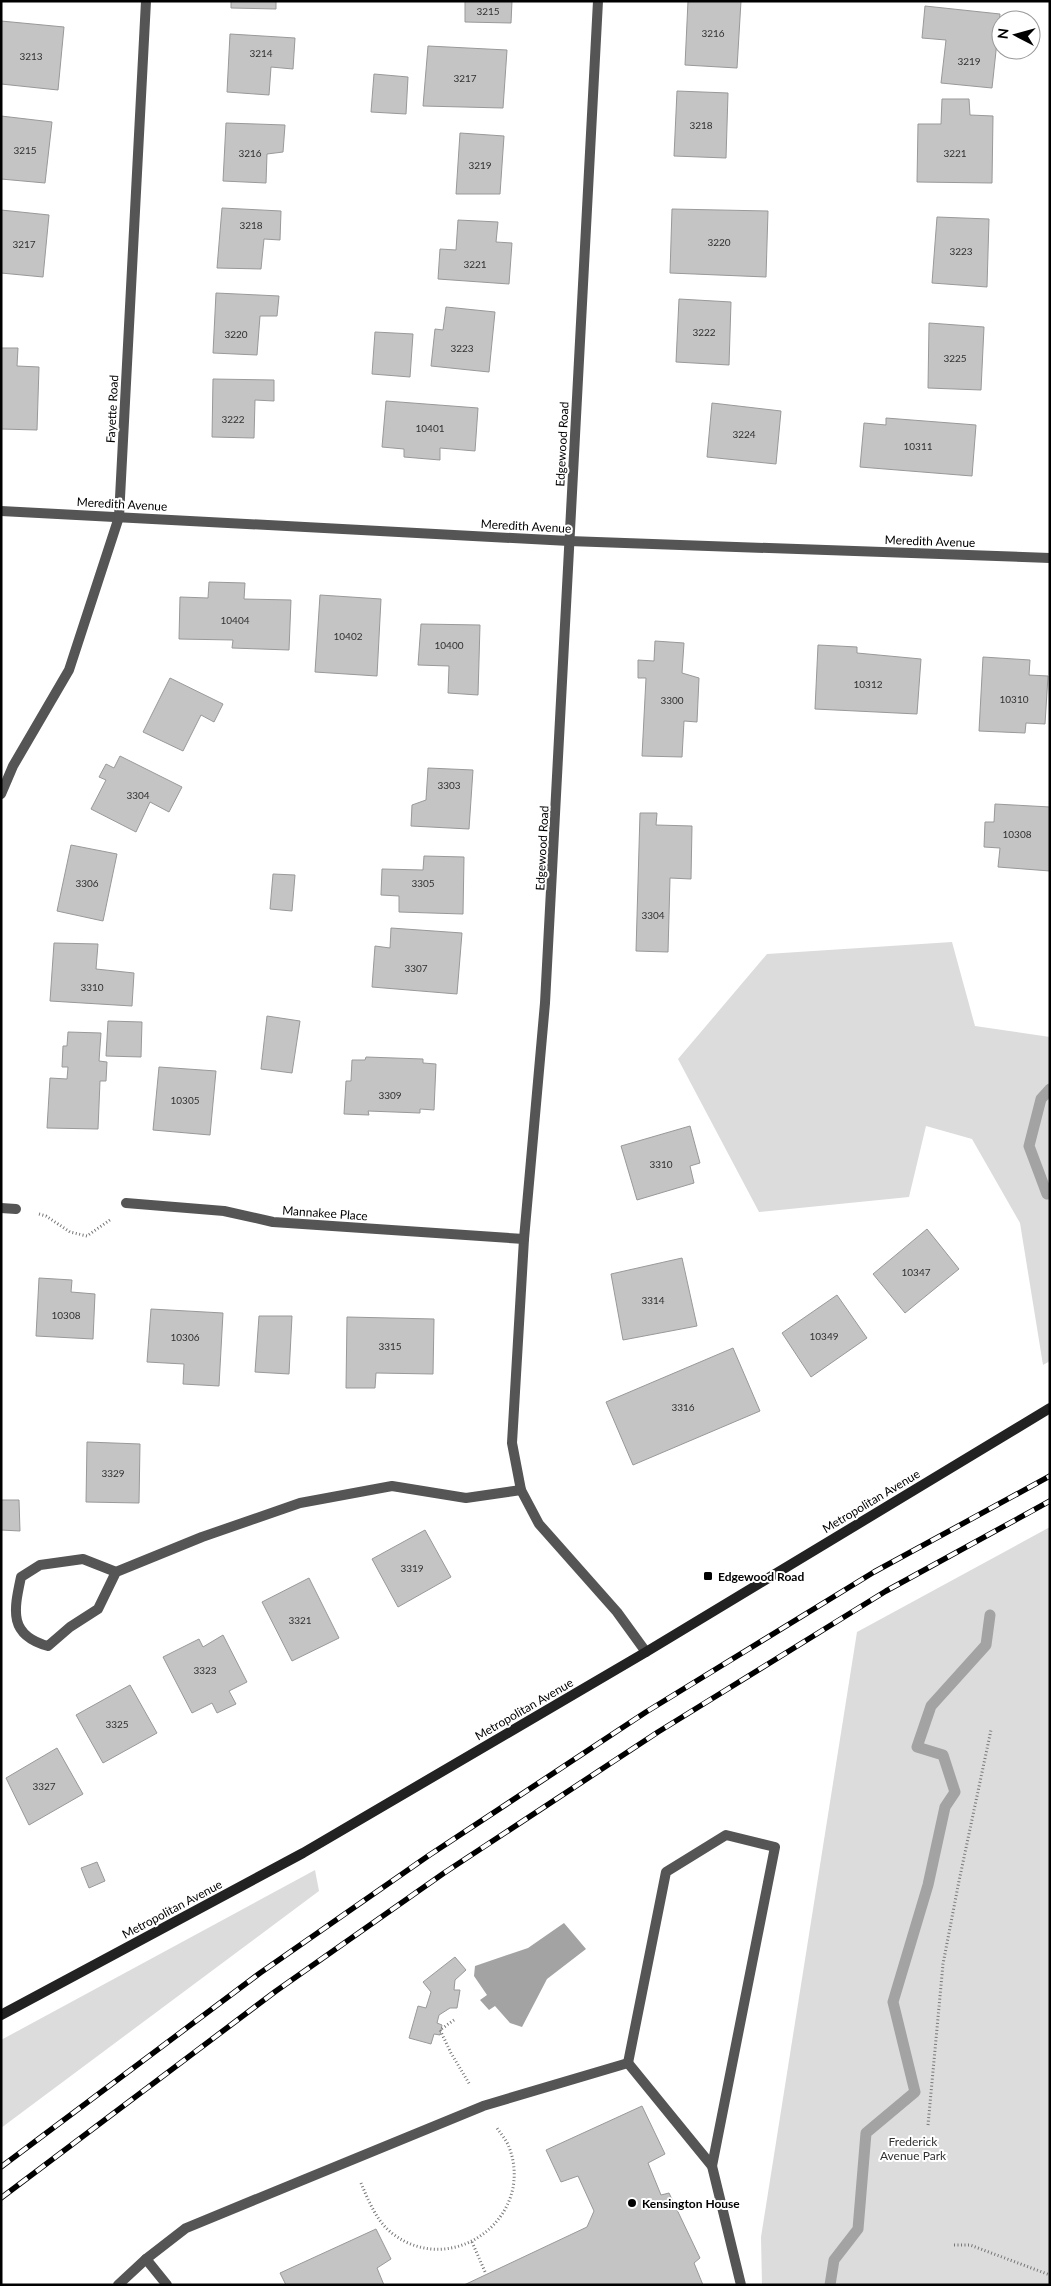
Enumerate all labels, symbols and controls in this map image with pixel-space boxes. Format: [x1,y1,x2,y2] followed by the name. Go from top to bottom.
[476,5,500,17] house number: 3215
[991,10,1041,60] north arrow
[701,27,725,39] house number: 3216
[994,27,1012,40] text: N
[249,47,273,59] house number: 3214
[19,50,43,62] house number: 3213
[957,55,981,67] house number: 3219
[453,72,477,84] house number: 3217
[689,119,713,131] house number: 3218
[13,144,37,156] house number: 3215
[238,147,262,159] house number: 3216
[943,147,967,159] house number: 3221
[468,159,492,171] house number: 3219
[239,219,263,231] house number: 3218
[707,236,731,248] house number: 3220
[12,238,36,250] house number: 3217
[949,245,973,257] house number: 3223
[463,258,487,270] house number: 3221
[692,326,716,338] house number: 3222
[224,328,248,340] house number: 3220
[450,342,474,354] house number: 3223
[943,352,967,364] house number: 3225
[103,375,121,443] street label: Fayette Road
[552,401,572,487] street label: Edgewood Road
[221,413,245,425] house number: 3222
[415,422,445,434] house number: 10401
[732,428,756,440] house number: 3224
[903,440,933,452] house number: 10311
[76,494,168,514] street label: Meredith Avenue
[480,516,572,536] street label: Meredith Avenue
[884,532,976,550] street label: Meredith Avenue
[220,614,250,626] house number: 10404
[333,630,363,642] house number: 10402
[434,639,464,651] house number: 10400
[853,678,883,690] house number: 10312
[999,693,1029,705] house number: 10310
[660,694,684,706] house number: 3300
[437,779,461,791] house number: 3303
[126,789,150,801] house number: 3304
[532,805,552,891] street label: Edgewood Road
[1002,828,1032,840] house number: 10308
[75,877,99,889] house number: 3306
[411,877,435,889] house number: 3305
[641,909,665,921] house number: 3304
[404,962,428,974] house number: 3307
[80,981,104,993] house number: 3310
[378,1089,402,1101] house number: 3309
[170,1094,200,1106] house number: 10305
[649,1158,673,1170] house number: 3310
[282,1203,368,1223] street label: Mannakee Place
[901,1266,931,1278] house number: 10347
[641,1294,665,1306] house number: 3314
[51,1309,81,1321] house number: 10308
[809,1330,839,1342] house number: 10349
[170,1331,200,1343] house number: 10306
[378,1340,402,1352] house number: 3315
[671,1401,695,1413] house number: 3316
[820,1466,922,1536] street label: Metropolitan Avenue
[101,1467,125,1479] house number: 3329
[400,1562,424,1574] house number: 3319
[718,1569,804,1584] place label: Edgewood Road
[702,1570,714,1582] marker: Edgewood Road
[288,1614,312,1626] house number: 3321
[193,1664,217,1676] house number: 3323
[472,1675,576,1743] street label: Metropolitan Avenue
[105,1718,129,1730] house number: 3325
[32,1780,56,1792] house number: 3327
[119,1876,225,1942] street label: Metropolitan Avenue
[880,2134,947,2163] park label: Frederick Avenue Park
[642,2196,740,2211] place label: Kensington House
[626,2197,638,2209] marker: Kensington House

